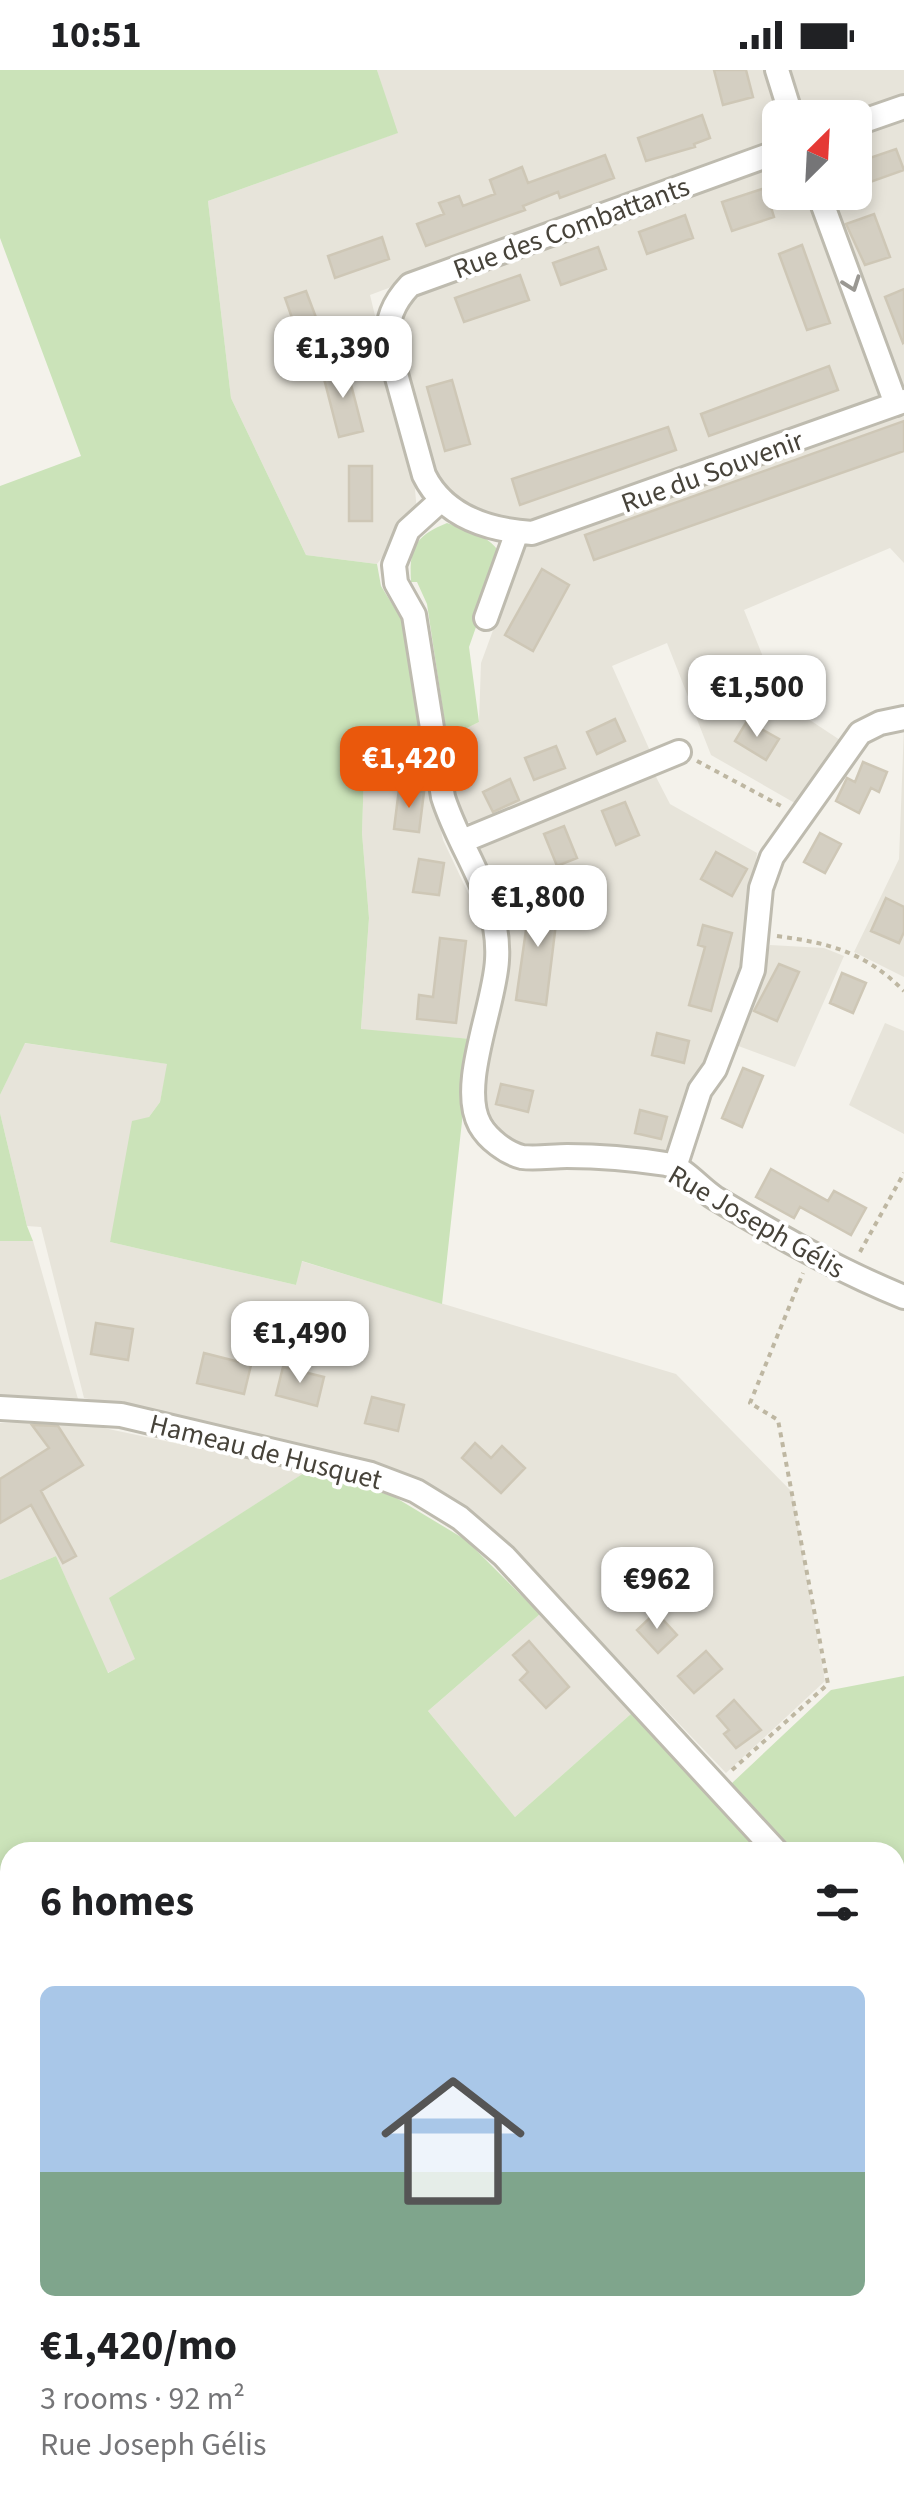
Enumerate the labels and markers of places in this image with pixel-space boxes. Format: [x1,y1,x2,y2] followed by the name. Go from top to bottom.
[262,316,424,401] pin: €1,390
[676,655,838,740] pin: €1,500
[328,726,490,811] pin: €1,420
[457,865,619,950] pin: €1,800
[219,1301,381,1386] pin: €1,490
[598,1547,716,1632] pin: €962

